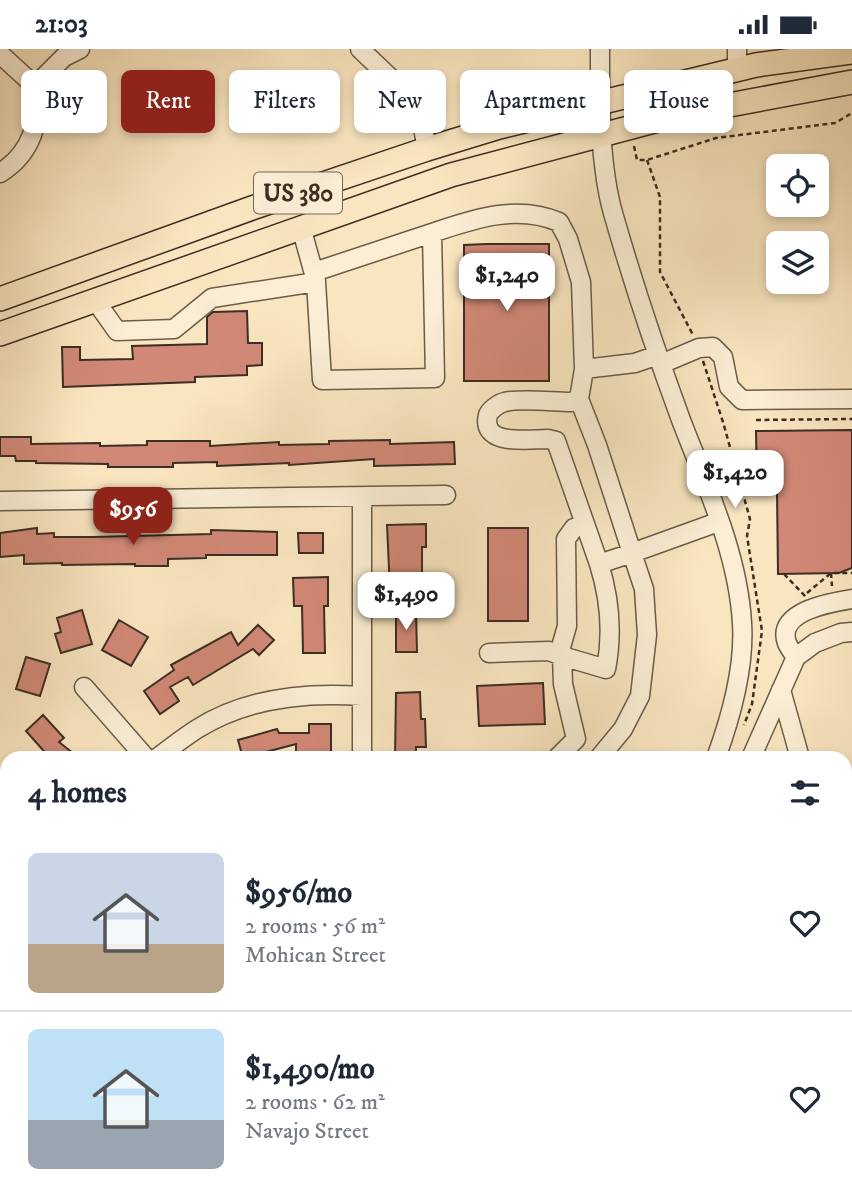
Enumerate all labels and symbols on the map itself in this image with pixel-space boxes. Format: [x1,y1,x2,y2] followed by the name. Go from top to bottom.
[254,173,342,213] road number: US 380
[450,253,564,313] pin: $1,240
[678,451,792,510] pin: $1,420
[92,487,174,547] pin: $956
[349,573,463,632] pin: $1,490

